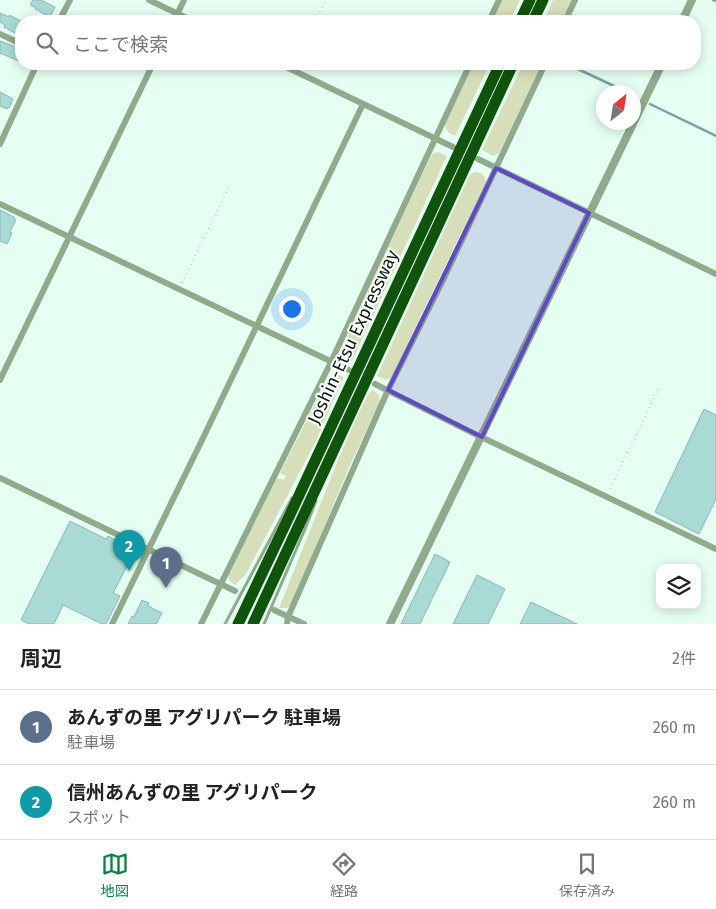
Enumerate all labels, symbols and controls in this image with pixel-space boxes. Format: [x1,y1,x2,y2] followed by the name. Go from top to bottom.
[15,15,701,70] search box
[33,29,61,57] icon: search
[73,33,168,56] text: ここで検索
[596,85,641,130] north arrow
[303,246,403,428] street label: Joshin-Etsu Expressway
[279,296,305,322] your location
[113,530,145,571] pin: 2
[150,547,182,588] pin: 1
[656,564,701,609] map controls
[656,564,701,609] button: layers
[20,646,62,672] text: 周辺
[672,649,696,668] text: 2件
[67,706,341,729] text: あんずの里 アグリパーク 駐車場
[32,718,40,737] text: 1
[653,718,696,737] text: 260 m
[67,733,115,752] text: 駐車場
[67,781,318,804] text: 信州あんずの里 アグリパーク
[32,793,40,812] text: 2
[653,793,696,812] text: 260 m
[67,808,131,827] text: スポット
[101,850,129,900] tab: 地図
[330,850,358,900] tab: 経路
[559,850,615,900] tab: 保存済み

